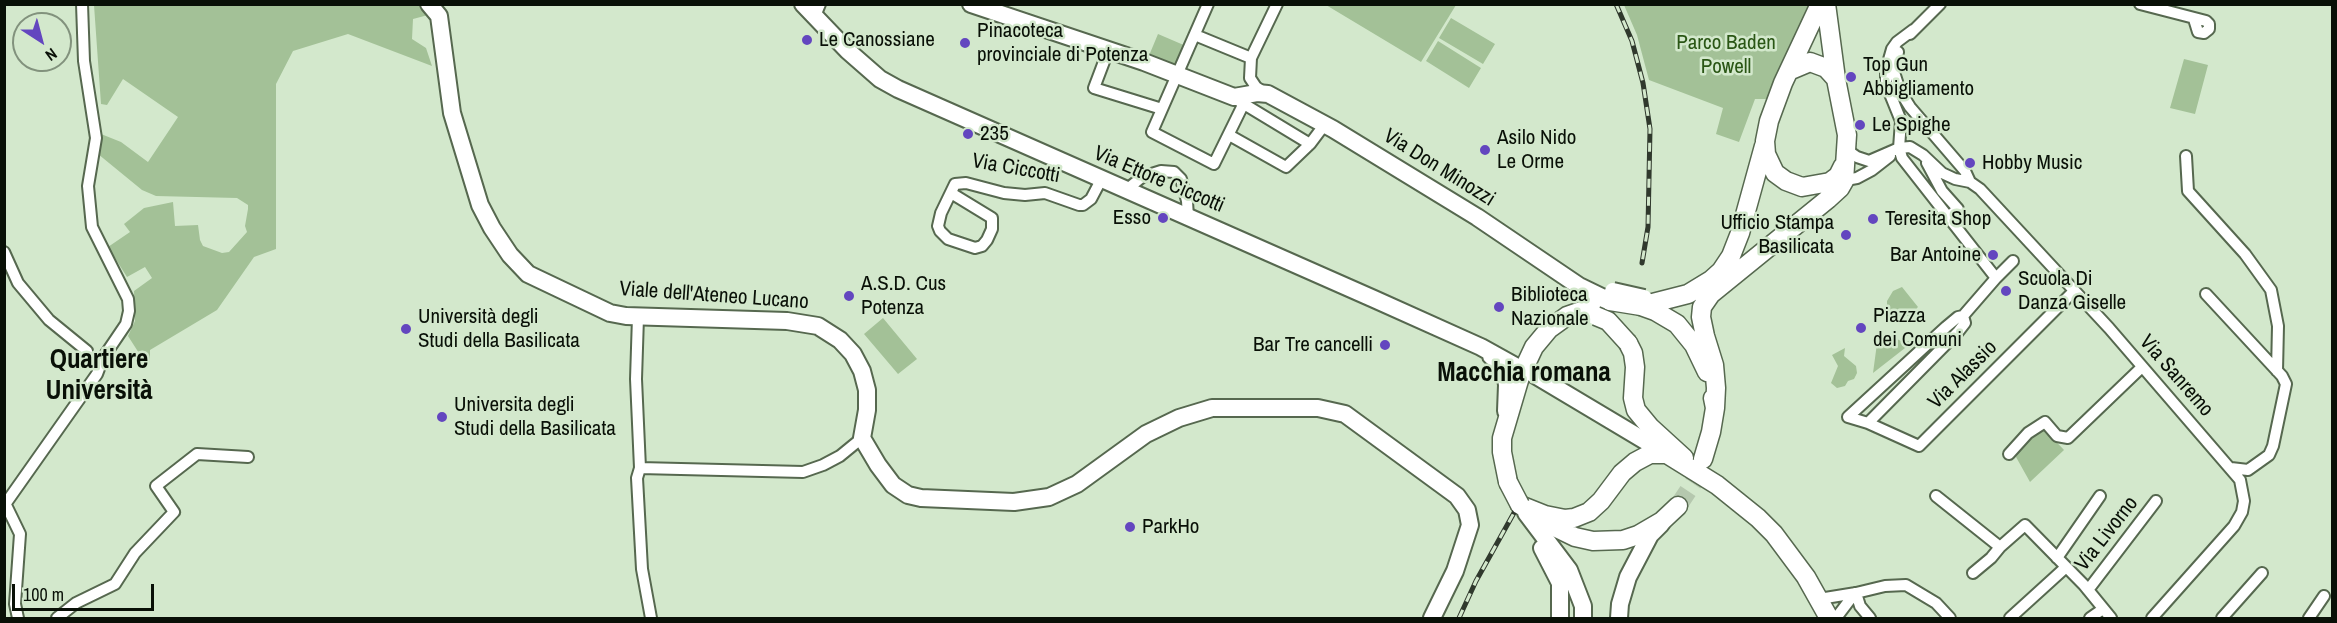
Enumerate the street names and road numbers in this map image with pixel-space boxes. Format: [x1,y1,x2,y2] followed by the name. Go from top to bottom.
[1378,124,1500,212] street label: Via Don Minozzi
[1090,141,1228,219] street label: Via Ettore Ciccotti
[970,149,1062,189] street label: Via Ciccotti
[619,277,809,315] street label: Viale dell'Ateneo Lucano
[2134,330,2218,422] street label: Via Sanremo
[1923,335,2003,415] street label: Via Alassio
[2070,492,2144,576] street label: Via Livorno

